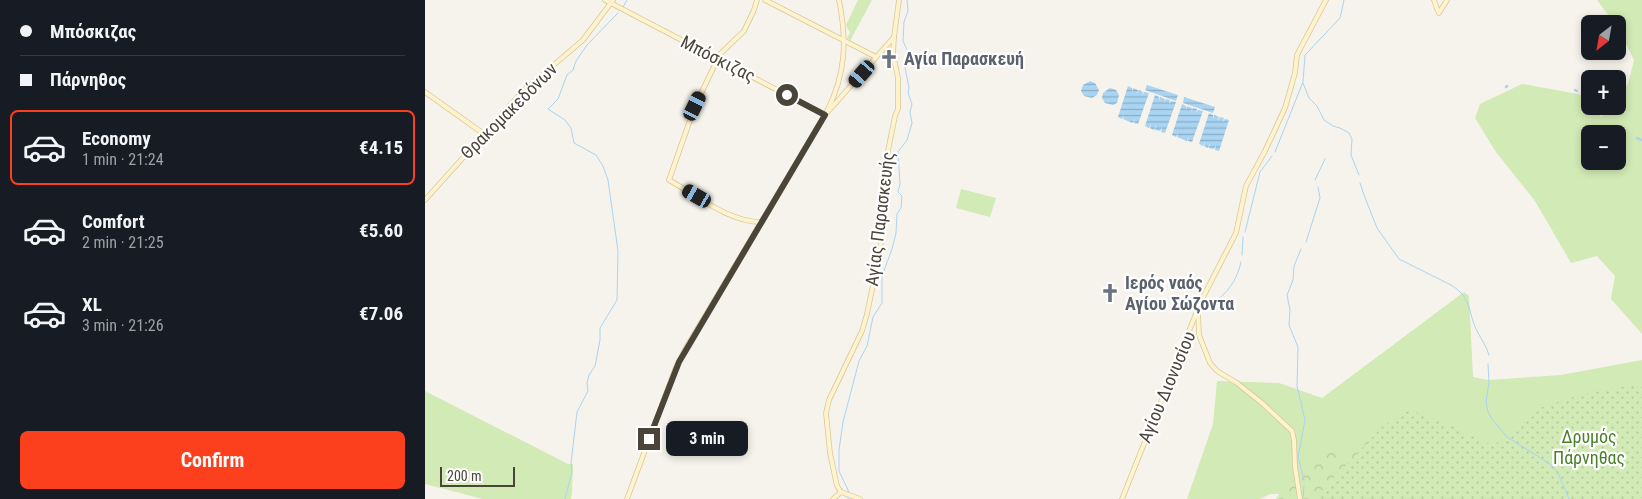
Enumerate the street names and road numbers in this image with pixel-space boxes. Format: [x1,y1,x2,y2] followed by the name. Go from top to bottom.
[678,31,759,86] street label: Μπόσκιζας
[456,58,561,163] street label: Θρακομακεδόνων
[861,151,898,287] street label: Αγίας Παρασκευής
[1134,328,1199,446] street label: Αγίου Διονυσίου

